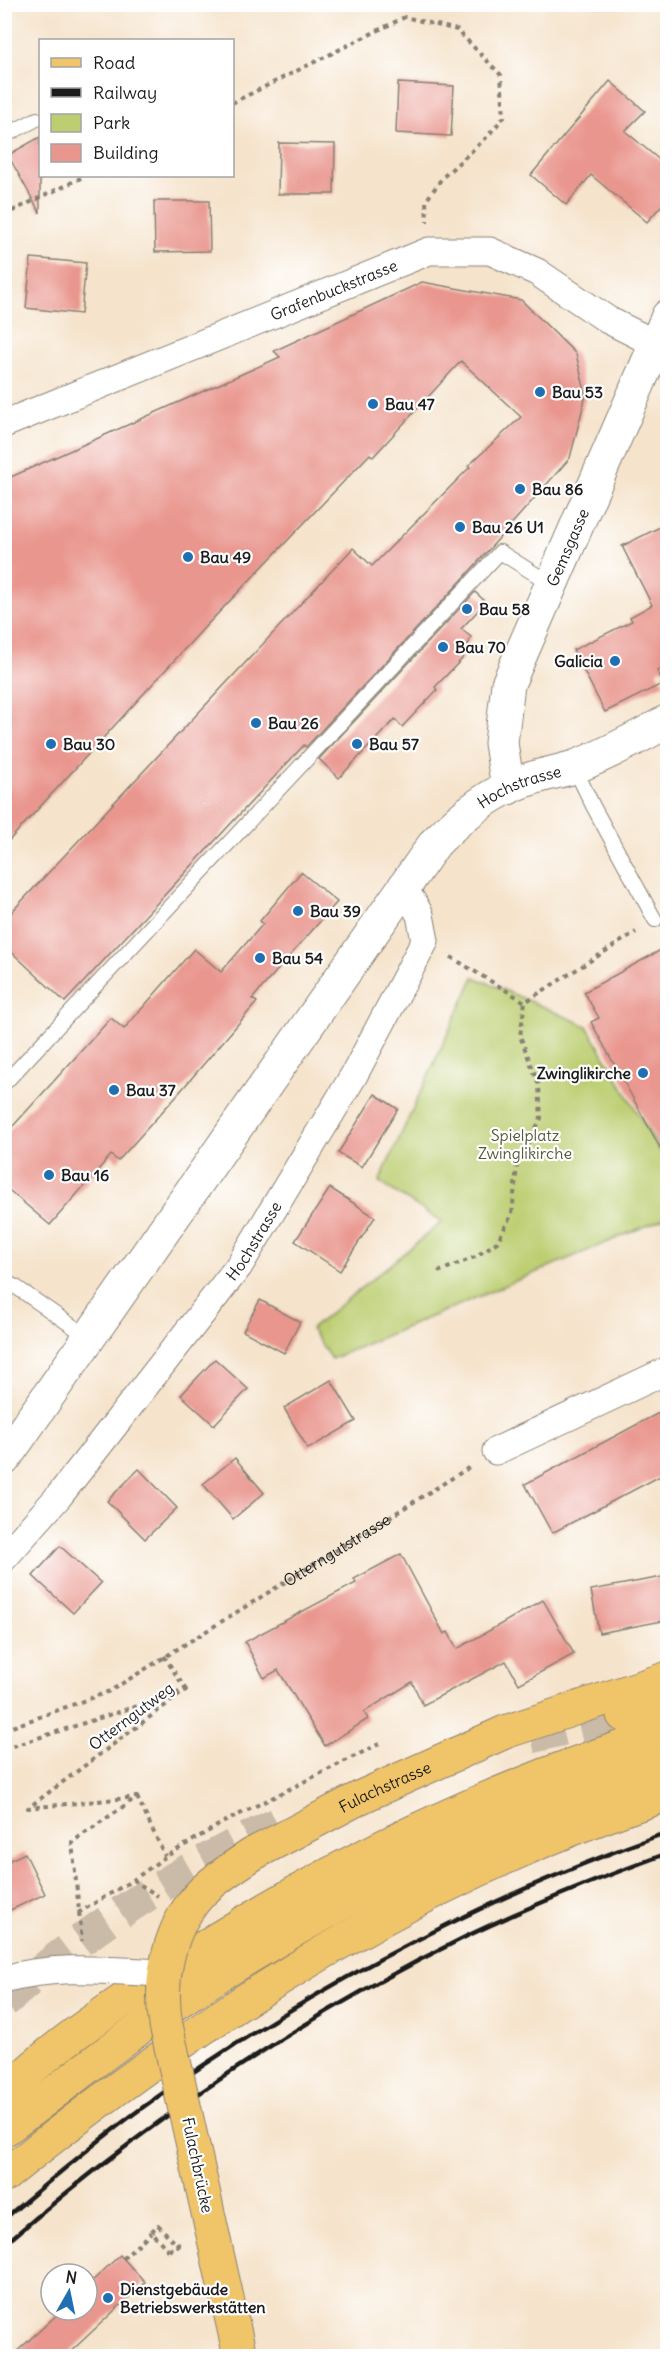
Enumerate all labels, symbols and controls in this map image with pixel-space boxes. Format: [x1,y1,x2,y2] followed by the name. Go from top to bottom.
[39,39,234,177] legend
[93,51,136,74] text: Road
[93,81,157,104] text: Railway
[93,111,130,134] text: Park
[93,141,158,164] text: Building
[267,255,400,325] street label: Grafenbuckstrasse
[552,382,603,402] place label: Bau 53
[533,385,547,399] marker: Bau 53
[385,394,435,414] place label: Bau 47
[366,397,380,411] marker: Bau 47
[532,479,583,499] place label: Bau 86
[513,482,527,496] marker: Bau 86
[542,505,593,589] street label: Gemsgasse
[472,517,544,537] place label: Bau 26 U1
[453,520,467,534] marker: Bau 26 U1
[200,547,251,567] place label: Bau 49
[181,550,195,564] marker: Bau 49
[479,599,530,619] place label: Bau 58
[460,602,474,616] marker: Bau 58
[455,637,506,657] place label: Bau 70
[436,640,450,654] marker: Bau 70
[554,651,603,671] place label: Galicia
[608,654,622,668] marker: Galicia
[268,713,319,733] place label: Bau 26
[249,716,263,730] marker: Bau 26
[63,734,115,754] place label: Bau 30
[369,734,419,754] place label: Bau 57
[44,737,58,751] marker: Bau 30
[350,737,364,751] marker: Bau 57
[473,761,563,813] street label: Hochstrasse
[310,901,361,921] place label: Bau 39
[291,904,305,918] marker: Bau 39
[272,948,323,968] place label: Bau 54
[253,951,267,965] marker: Bau 54
[537,1063,631,1084] place label: Zwinglikirche
[636,1066,650,1080] marker: Zwinglikirche
[126,1080,176,1100] place label: Bau 37
[107,1083,121,1097] marker: Bau 37
[478,1125,572,1163] park label: Spielplatz Zwinglikirche
[61,1165,109,1185] place label: Bau 16
[42,1168,56,1182] marker: Bau 16
[222,1198,286,1284] street label: Hochstrasse
[279,1509,394,1591] street label: Otterngutstrasse
[85,1678,177,1754] street label: Otterngutweg
[335,1757,434,1817] street label: Fulachstrasse
[178,2115,218,2215] street label: Fulachbrücke
[39,2262,99,2322] north arrow
[64,2266,78,2288] text: N
[120,2279,266,2317] place label: Dienstgebäude Betriebswerkstätten
[101,2291,115,2305] marker: Dienstgebäude Betriebswerkstätten

